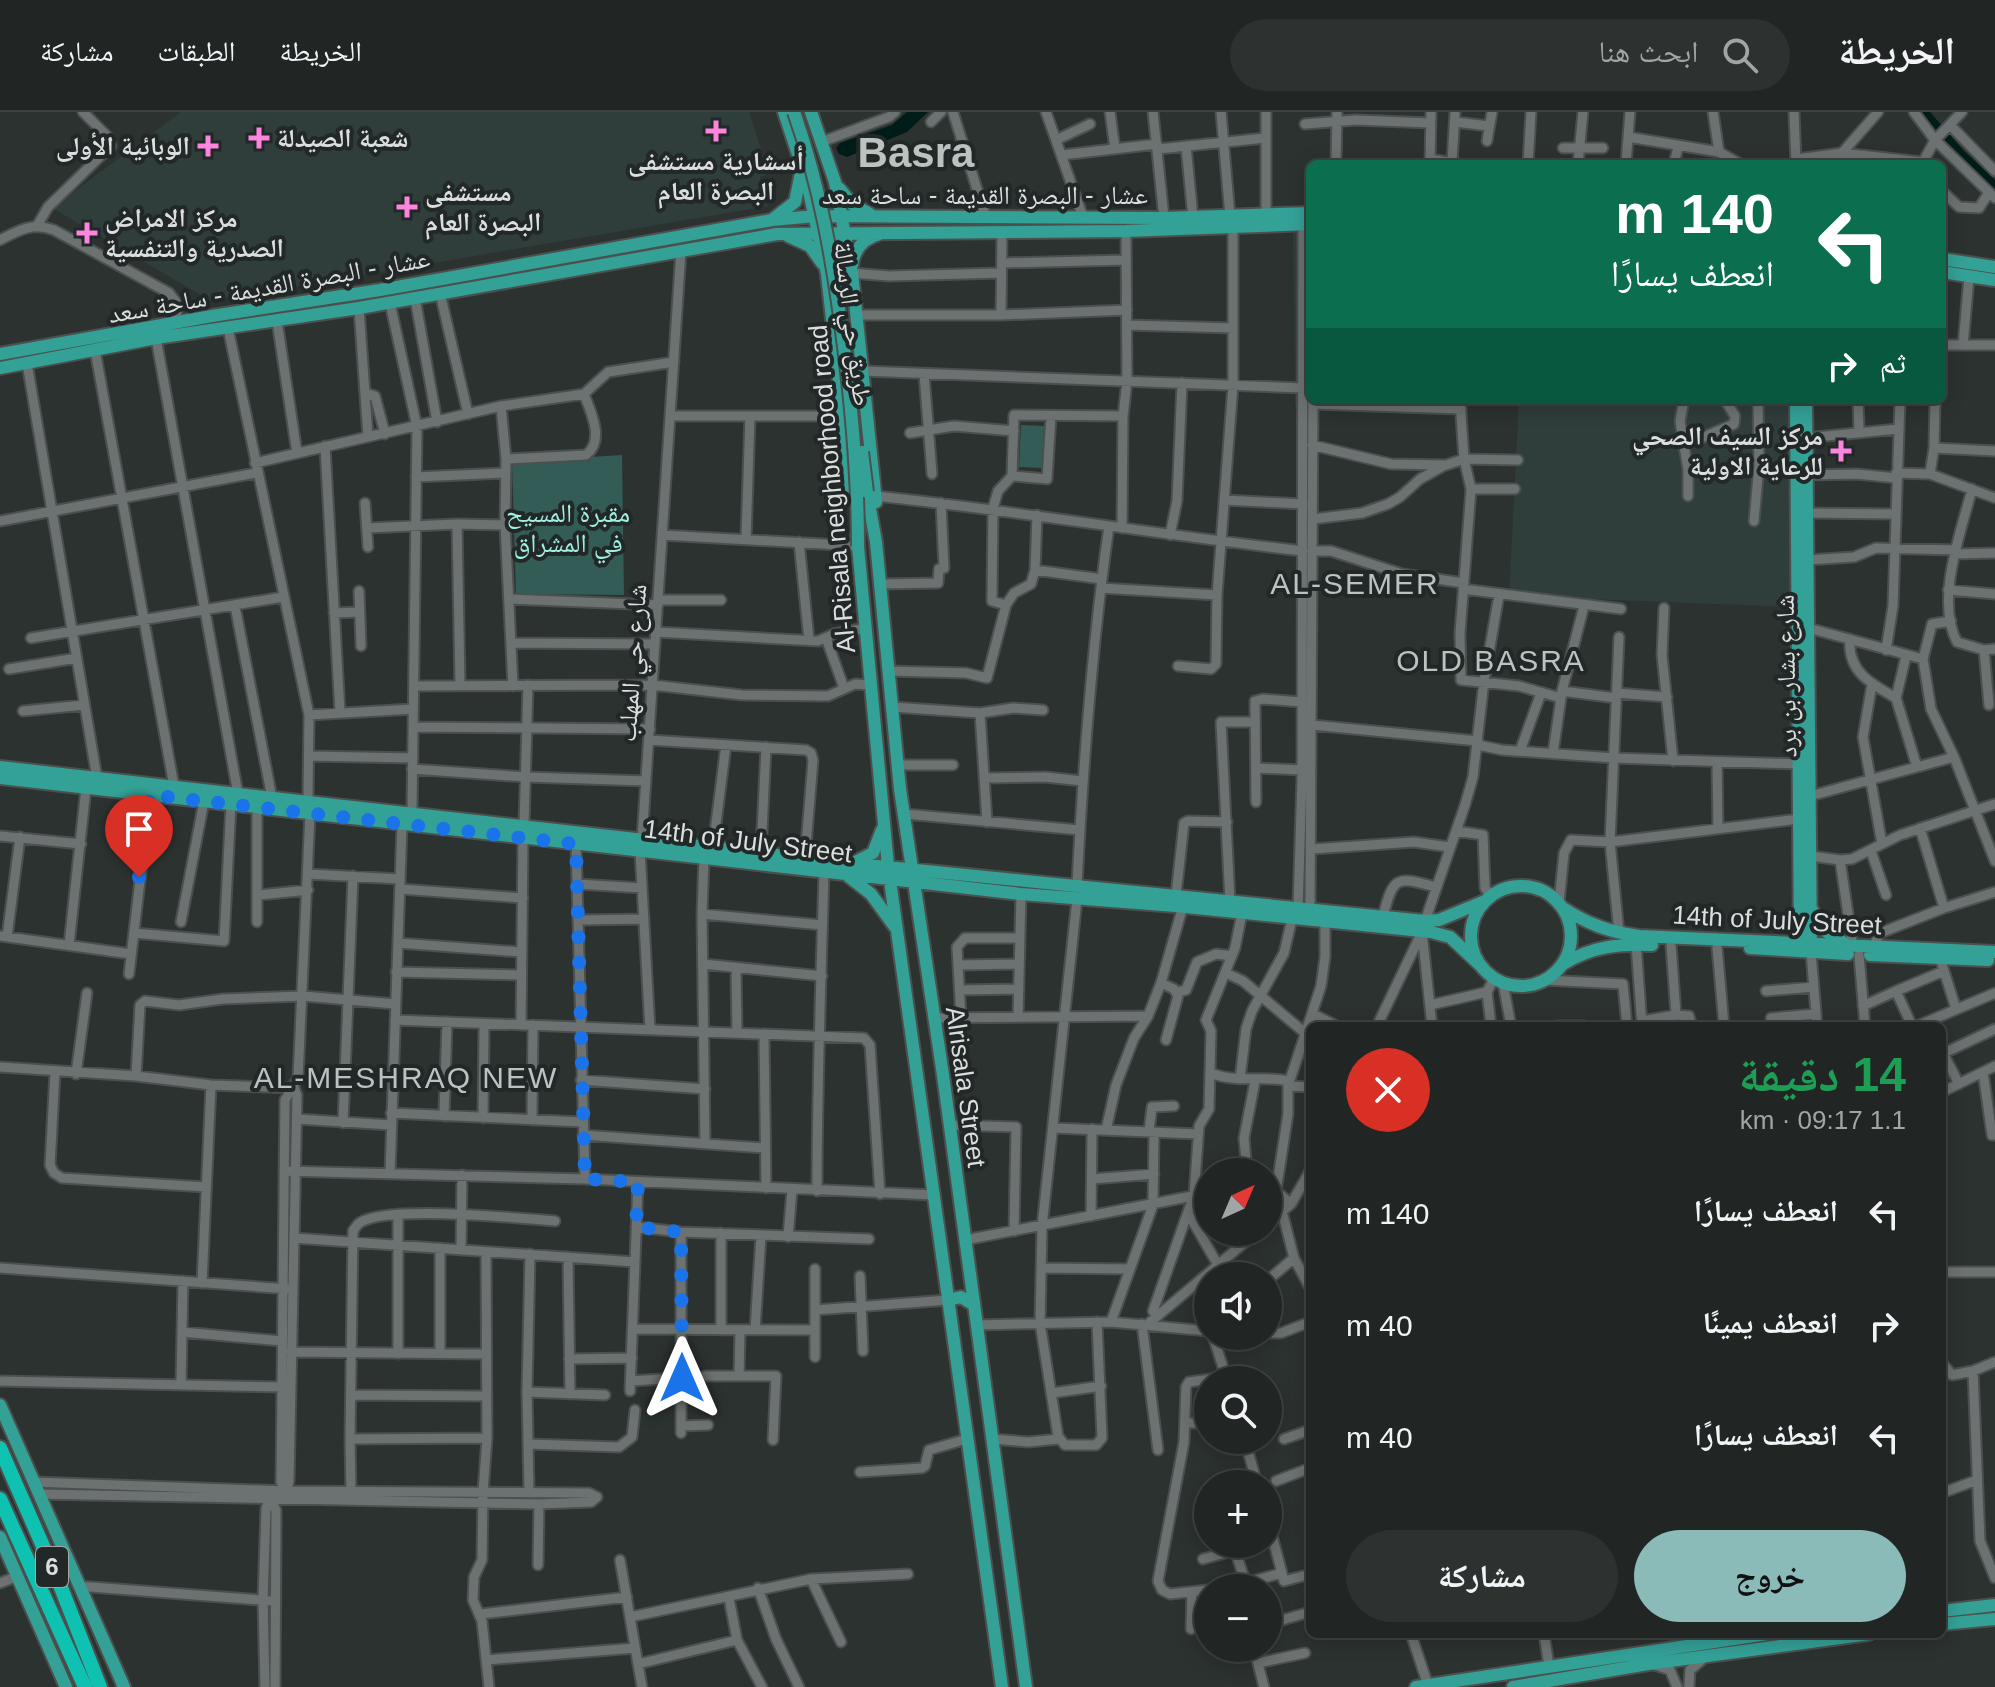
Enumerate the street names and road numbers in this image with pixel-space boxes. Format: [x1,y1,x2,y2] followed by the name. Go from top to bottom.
[822,180,1148,210] street label: عشار - البصرة القديمة - ساحة سعد
[822,240,878,409] street label: طريق حي الرسالة
[106,243,432,329] street label: عشار - البصرة القديمة - ساحة سعد
[803,324,861,654] street label: Al-Risala neighborhood road
[612,583,658,743] street label: شارع حي المهلب
[1770,594,1803,758] street label: شارع بشار بن برد
[642,813,855,869] street label: 14th of July Street
[1672,900,1883,941] street label: 14th of July Street
[940,1005,992,1170] street label: Alrisala Street
[36,1547,68,1587] road number: 6

